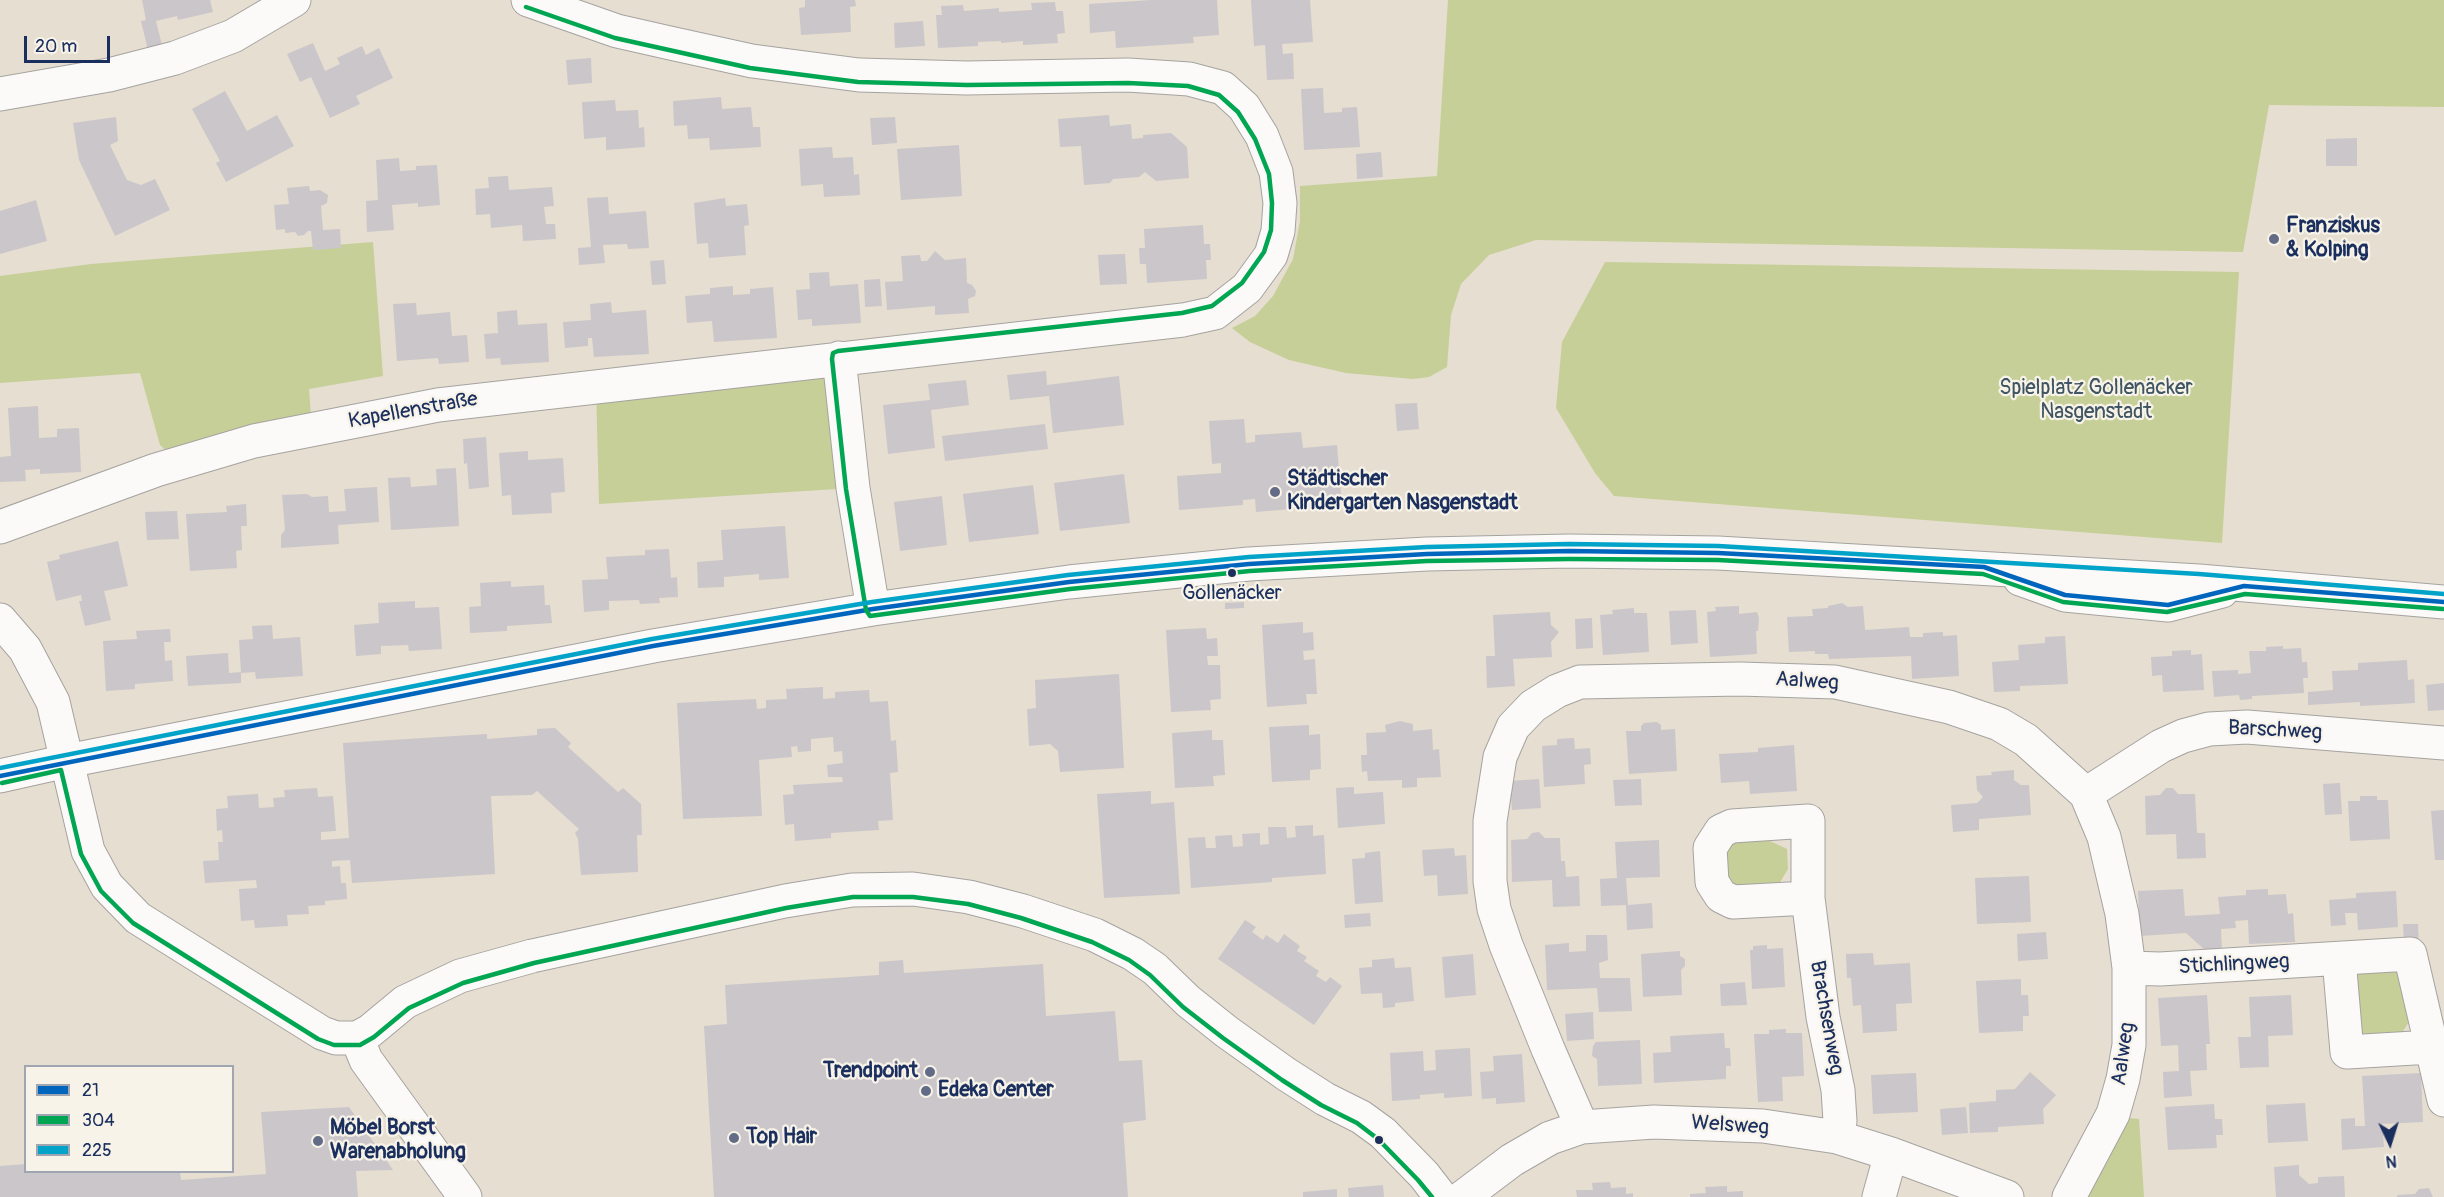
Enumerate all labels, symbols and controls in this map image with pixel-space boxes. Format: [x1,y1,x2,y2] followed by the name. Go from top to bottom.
[27,24,112,62] scale bar
[35,35,77,58] text: 20 m
[2286,214,2380,264] place label: Franziskus & Kolping
[2267,232,2281,246] marker: Franziskus & Kolping
[1999,376,2193,426] park label: Spielplatz Gollenäcker Nasgenstadt
[346,387,480,435] street label: Kapellenstraße
[1287,467,1518,517] place label: Städtischer Kindergarten Nasgenstadt
[1268,485,1282,499] marker: Städtischer Kindergarten Nasgenstadt
[1226,567,1238,579] marker: Gollenäcker
[1182,582,1282,606] place label: Gollenäcker
[1774,667,1840,697] street label: Aalweg
[2227,716,2323,746] street label: Barschweg
[2178,950,2290,980] street label: Stichlingweg
[1804,959,1848,1077] street label: Brachsenweg
[2107,1021,2141,1087] street label: Aalweg
[823,1059,918,1085] place label: Trendpoint
[24,1065,234,1173] legend
[923,1065,937,1079] marker: Trendpoint
[938,1078,1054,1104] place label: Edeka Center
[82,1079,99,1102] text: 21
[919,1084,933,1098] marker: Edeka Center
[82,1109,115,1132] text: 304
[1690,1111,1770,1141] street label: Welsweg
[2360,1113,2420,1173] north arrow
[330,1116,466,1166] place label: Möbel Borst Warenabholung
[746,1125,817,1151] place label: Top Hair
[727,1131,741,1145] marker: Top Hair
[311,1134,325,1148] marker: Möbel Borst Warenabholung
[1373,1134,1385,1146] unlabelled marker
[82,1139,112,1162] text: 225
[2385,1151,2397,1171] text: N

